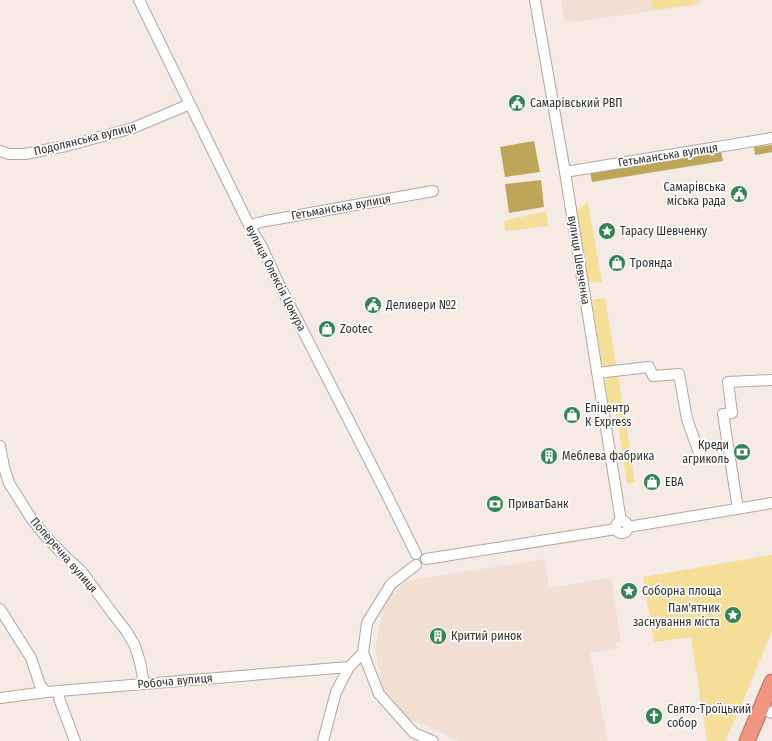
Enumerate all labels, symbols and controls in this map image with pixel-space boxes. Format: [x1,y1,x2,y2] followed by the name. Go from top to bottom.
[507,93,527,113] public building icon: Самарівський РВП
[530,96,623,110] place label: Самарівський РВП
[32,120,138,158] street label: Подолянська вулиця
[617,140,719,170] street label: Гетьманська вулиця
[664,180,726,208] place label: Самарівська міська рада
[729,184,749,204] public building icon: Самарівська міська рада
[290,191,392,223] street label: Гетьманська вулиця
[565,214,593,306] street label: вулиця Шевченка
[597,221,617,241] place icon: Тарасу Шевченку
[243,222,309,334] street label: вулиця Олексія Цокура
[620,224,708,238] place label: Тарасу Шевченку
[607,253,627,273] shop icon: Троянда
[630,256,673,270] place label: Троянда
[363,295,383,315] public building icon: Деливери №2
[385,298,456,312] place label: Деливери №2
[317,319,337,339] shop icon: Zootec
[340,322,373,336] place label: Zootec
[585,401,631,429] place label: Епіцентр К Express
[562,405,582,425] shop icon: Епіцентр К Express
[682,438,729,466] place label: Креди агриколь
[732,442,752,462] bank icon: Креди агриколь
[539,446,559,466] building icon: Меблева фабрика
[562,449,654,463] place label: Меблева фабрика
[642,472,662,492] shop icon: ЕВА
[665,475,684,489] place label: ЕВА
[485,494,505,514] bank icon: ПриватБанк
[508,497,569,511] place label: ПриватБанк
[27,514,101,596] street label: Поперечна вулиця
[619,581,639,601] place icon: Соборна площа
[642,584,722,598] place label: Соборна площа
[633,601,720,629] place label: Пам'ятник заснування міста
[723,605,743,625] place icon: Пам'ятник заснування міста
[428,626,448,646] building icon: Критий ринок
[451,629,522,643] place label: Критий ринок
[137,671,213,691] street label: Робоча вулиця
[667,702,751,730] place label: Свято-Троїцький собор
[644,706,664,726] church icon: Свято-Троїцький собор

